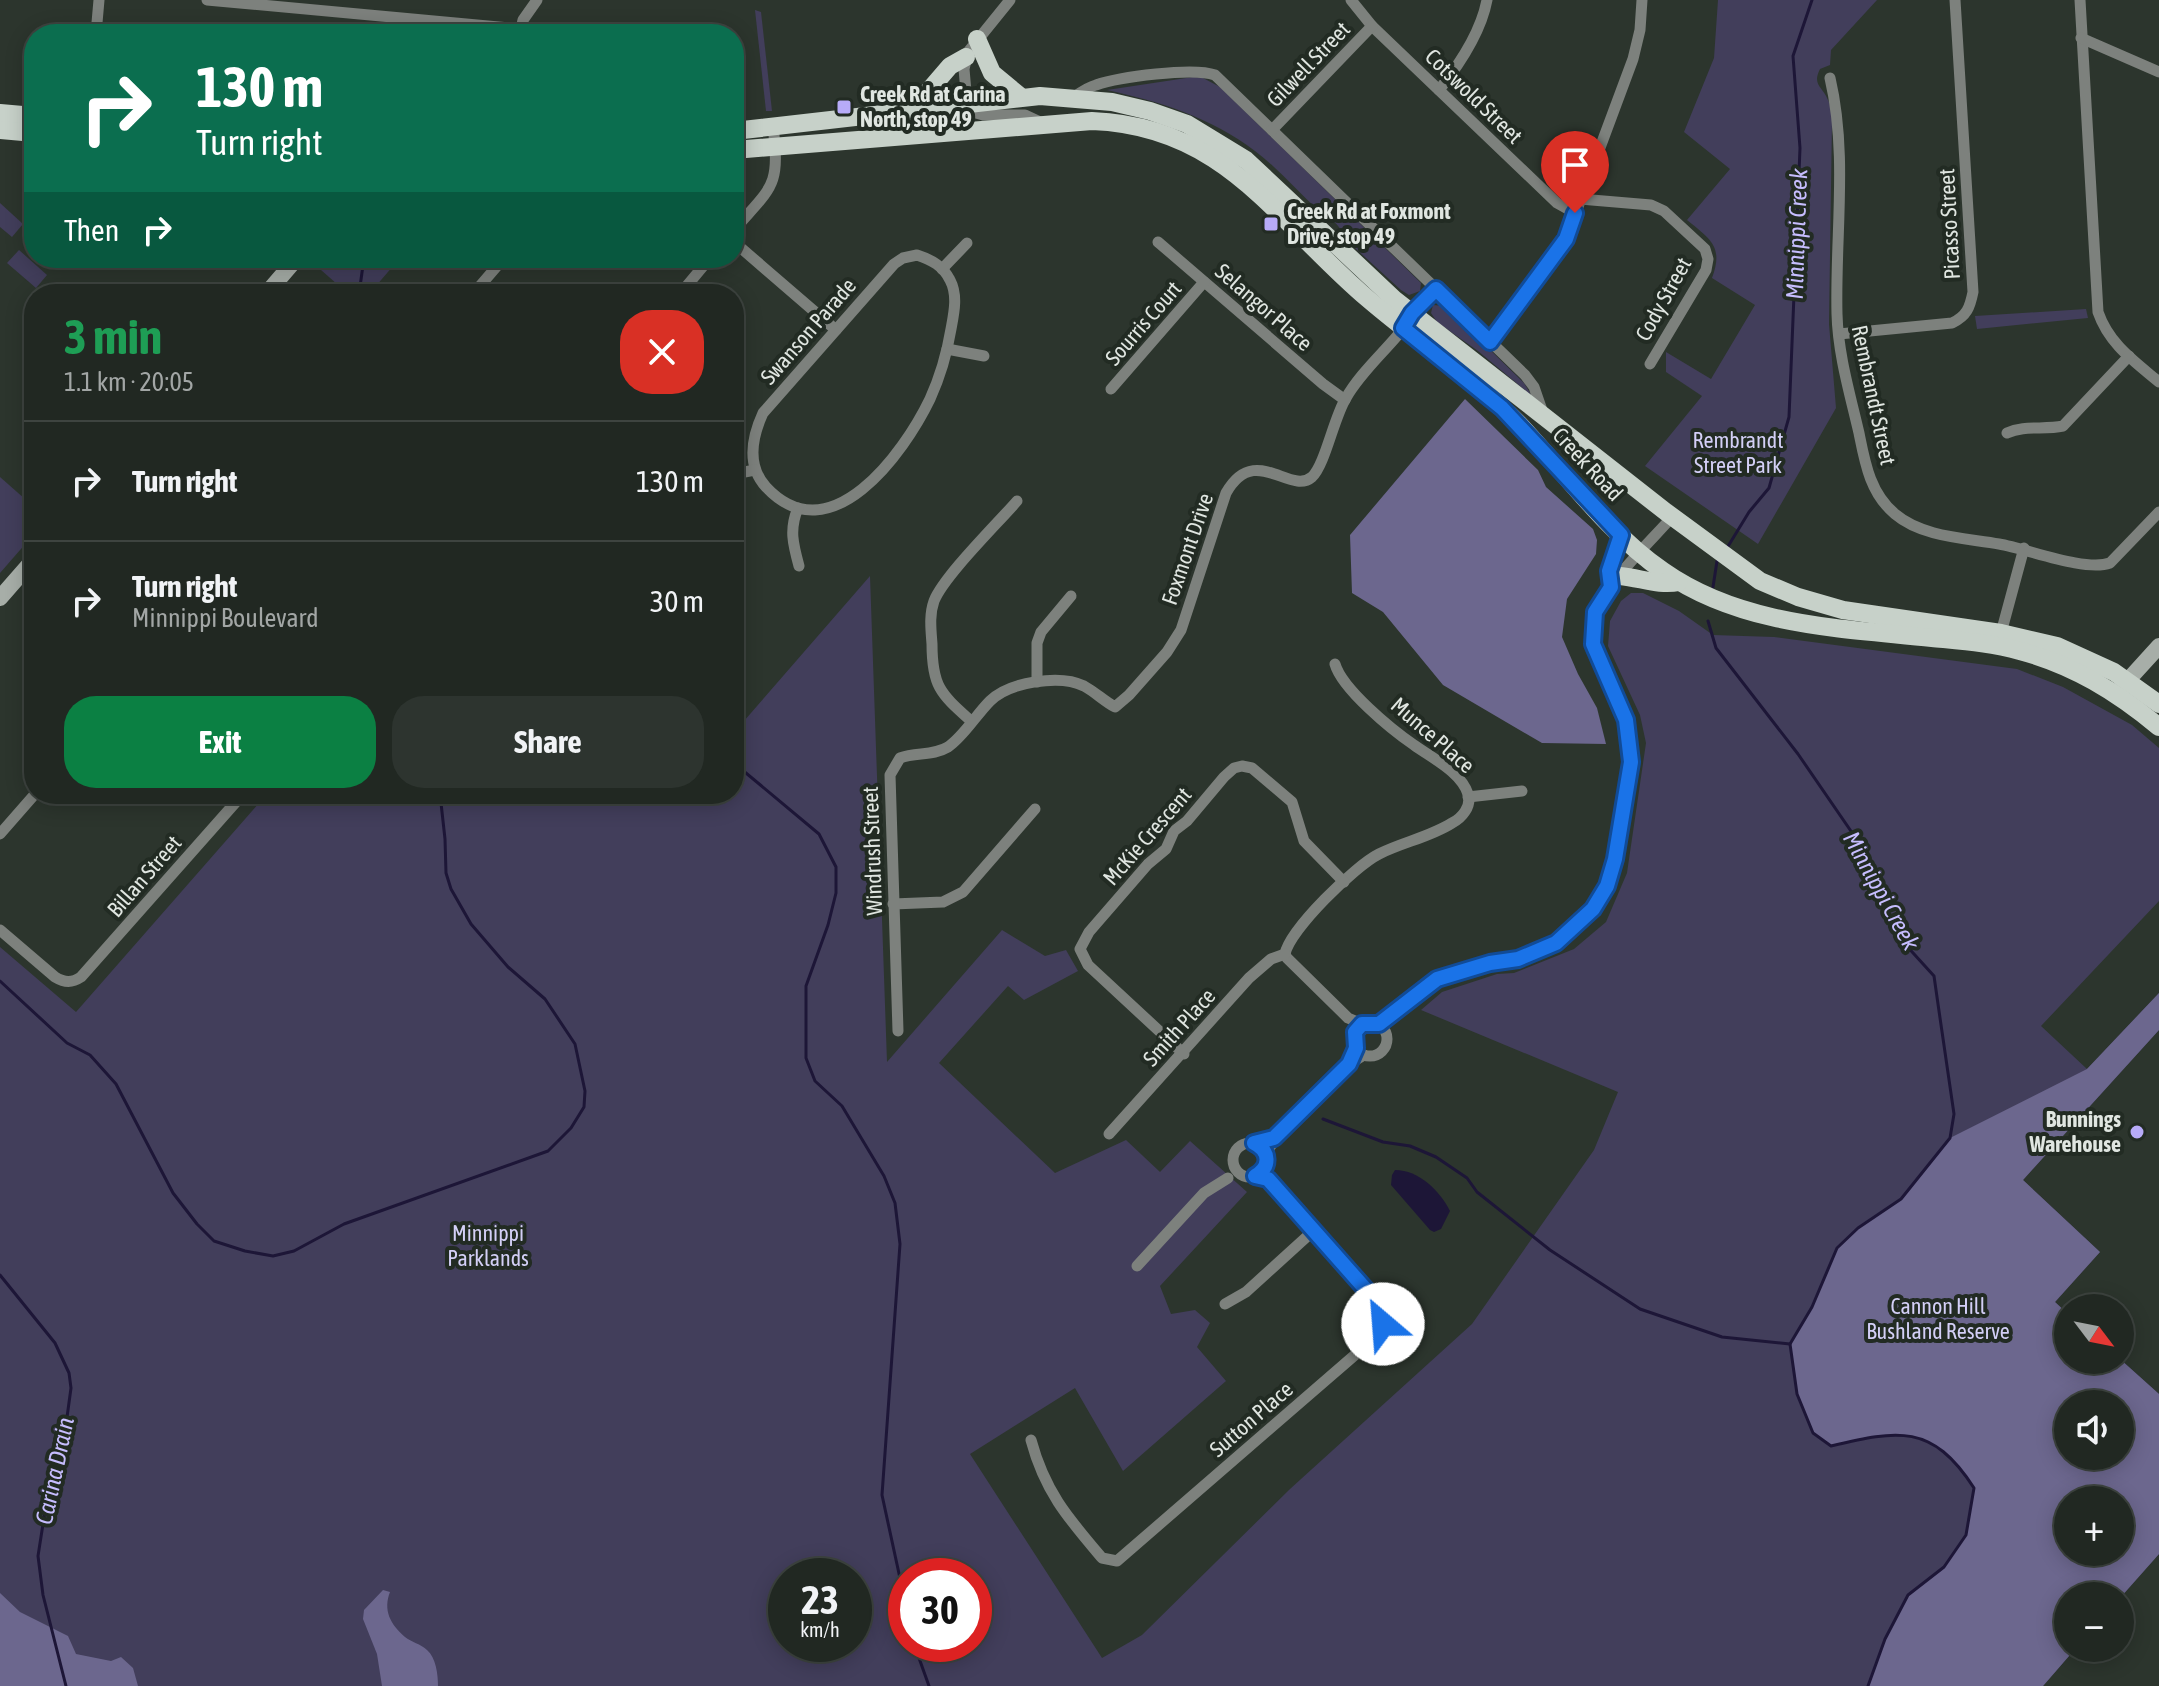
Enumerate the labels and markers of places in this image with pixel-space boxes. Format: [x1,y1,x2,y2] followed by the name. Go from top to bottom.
[860,81,1006,132] place label: Creek Rd at Carina North, stop 49
[835,98,853,116] marker: Creek Rd at Carina North, stop 49
[1541,131,1609,213] pin
[1287,198,1451,249] place label: Creek Rd at Foxmont Drive, stop 49
[1262,215,1280,233] marker: Creek Rd at Foxmont Drive, stop 49
[2029,1106,2121,1157] place label: Bunnings Warehouse
[2128,1123,2146,1141] marker: Bunnings Warehouse

